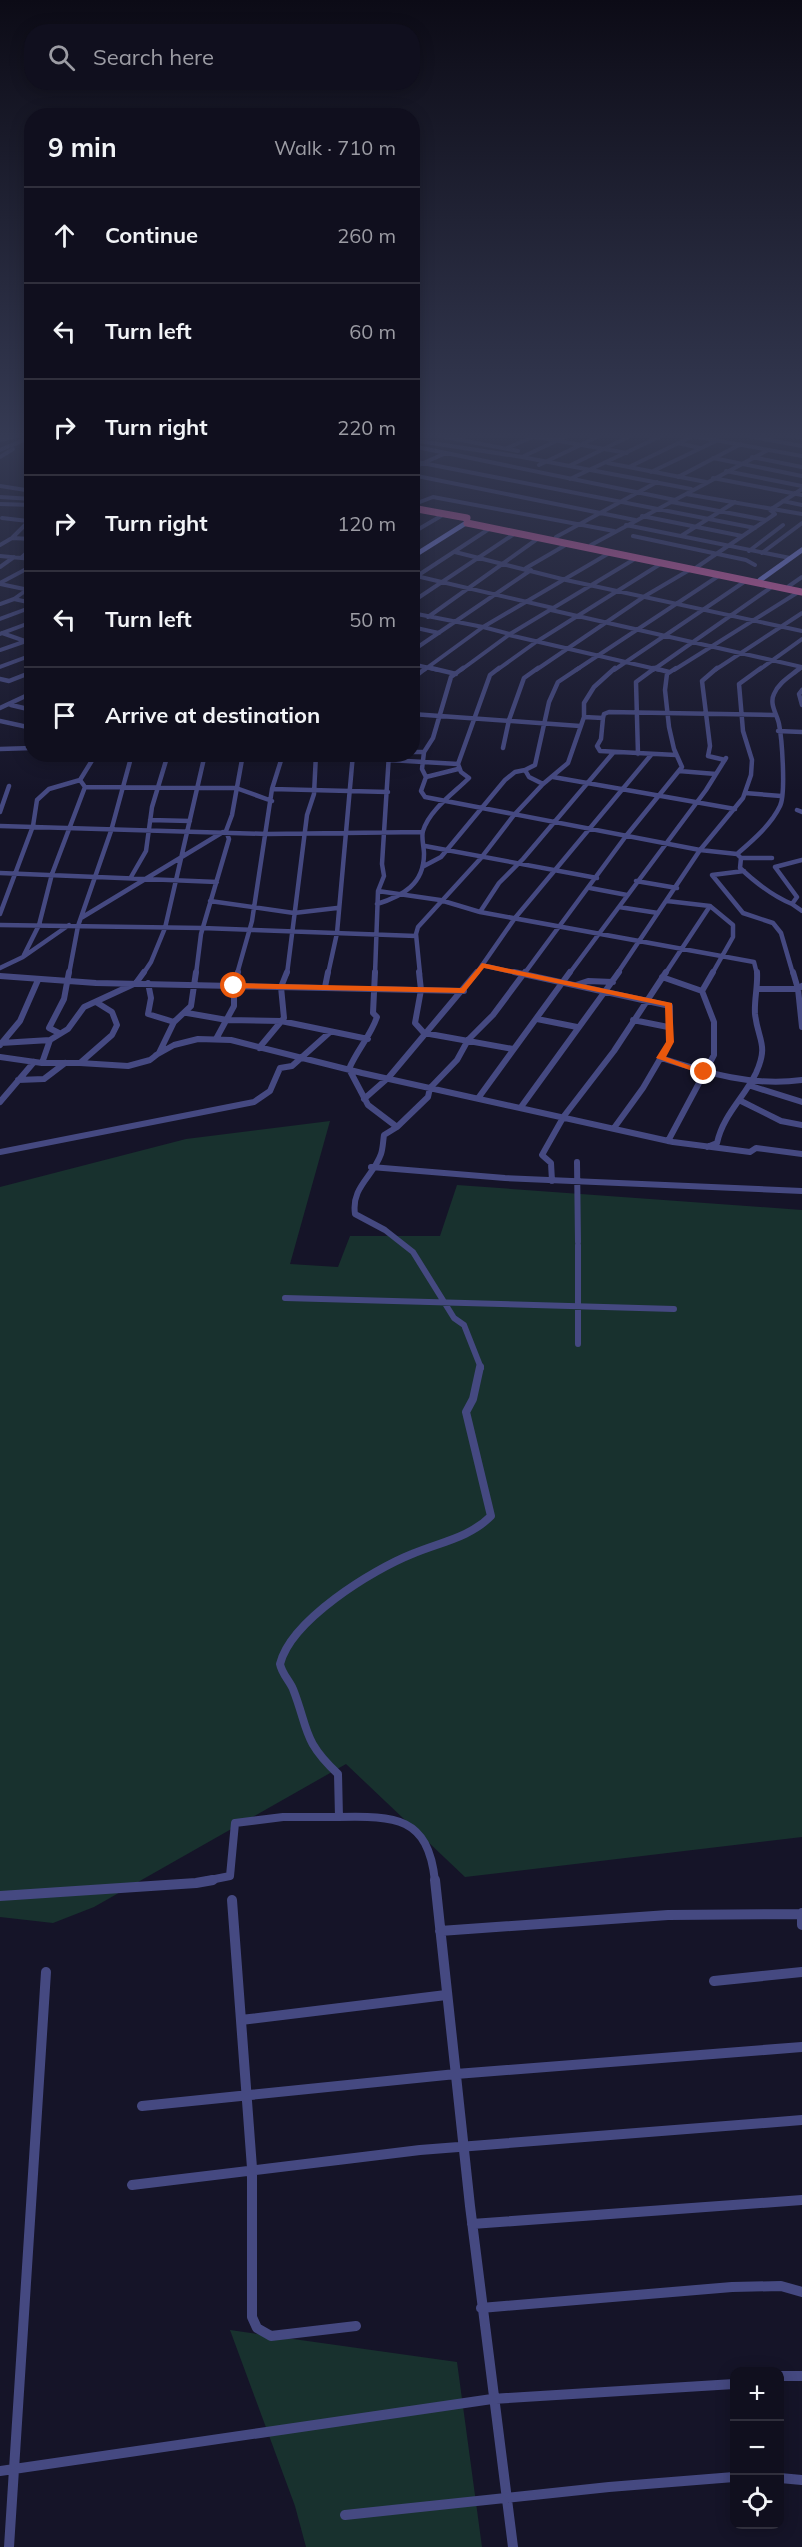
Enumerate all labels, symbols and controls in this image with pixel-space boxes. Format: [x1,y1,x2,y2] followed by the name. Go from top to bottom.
[24,24,420,90] search box
[45,41,78,74] icon: search
[93,43,214,71] text: Search here
[48,131,117,164] text: 9 min
[274,135,396,160] text: Walk · 710 m
[48,219,81,252] icon: ahead
[105,221,198,249] text: Continue
[337,223,396,248] text: 260 m
[48,315,81,348] icon: left
[105,317,192,345] text: Turn left
[349,319,396,344] text: 60 m
[48,411,81,444] icon: right
[105,413,208,441] text: Turn right
[337,415,396,440] text: 220 m
[48,507,81,540] icon: right
[105,509,208,537] text: Turn right
[337,511,396,536] text: 120 m
[48,603,81,636] icon: left
[105,605,192,633] text: Turn left
[349,607,396,632] text: 50 m
[48,699,81,732] icon: arrive
[105,701,320,729] text: Arrive at destination
[220,972,246,998] route start
[690,1058,716,1084] route end
[730,2367,784,2529] map controls
[730,2367,784,2421] button: +
[730,2421,784,2475] button: −
[730,2475,784,2529] button: locate

